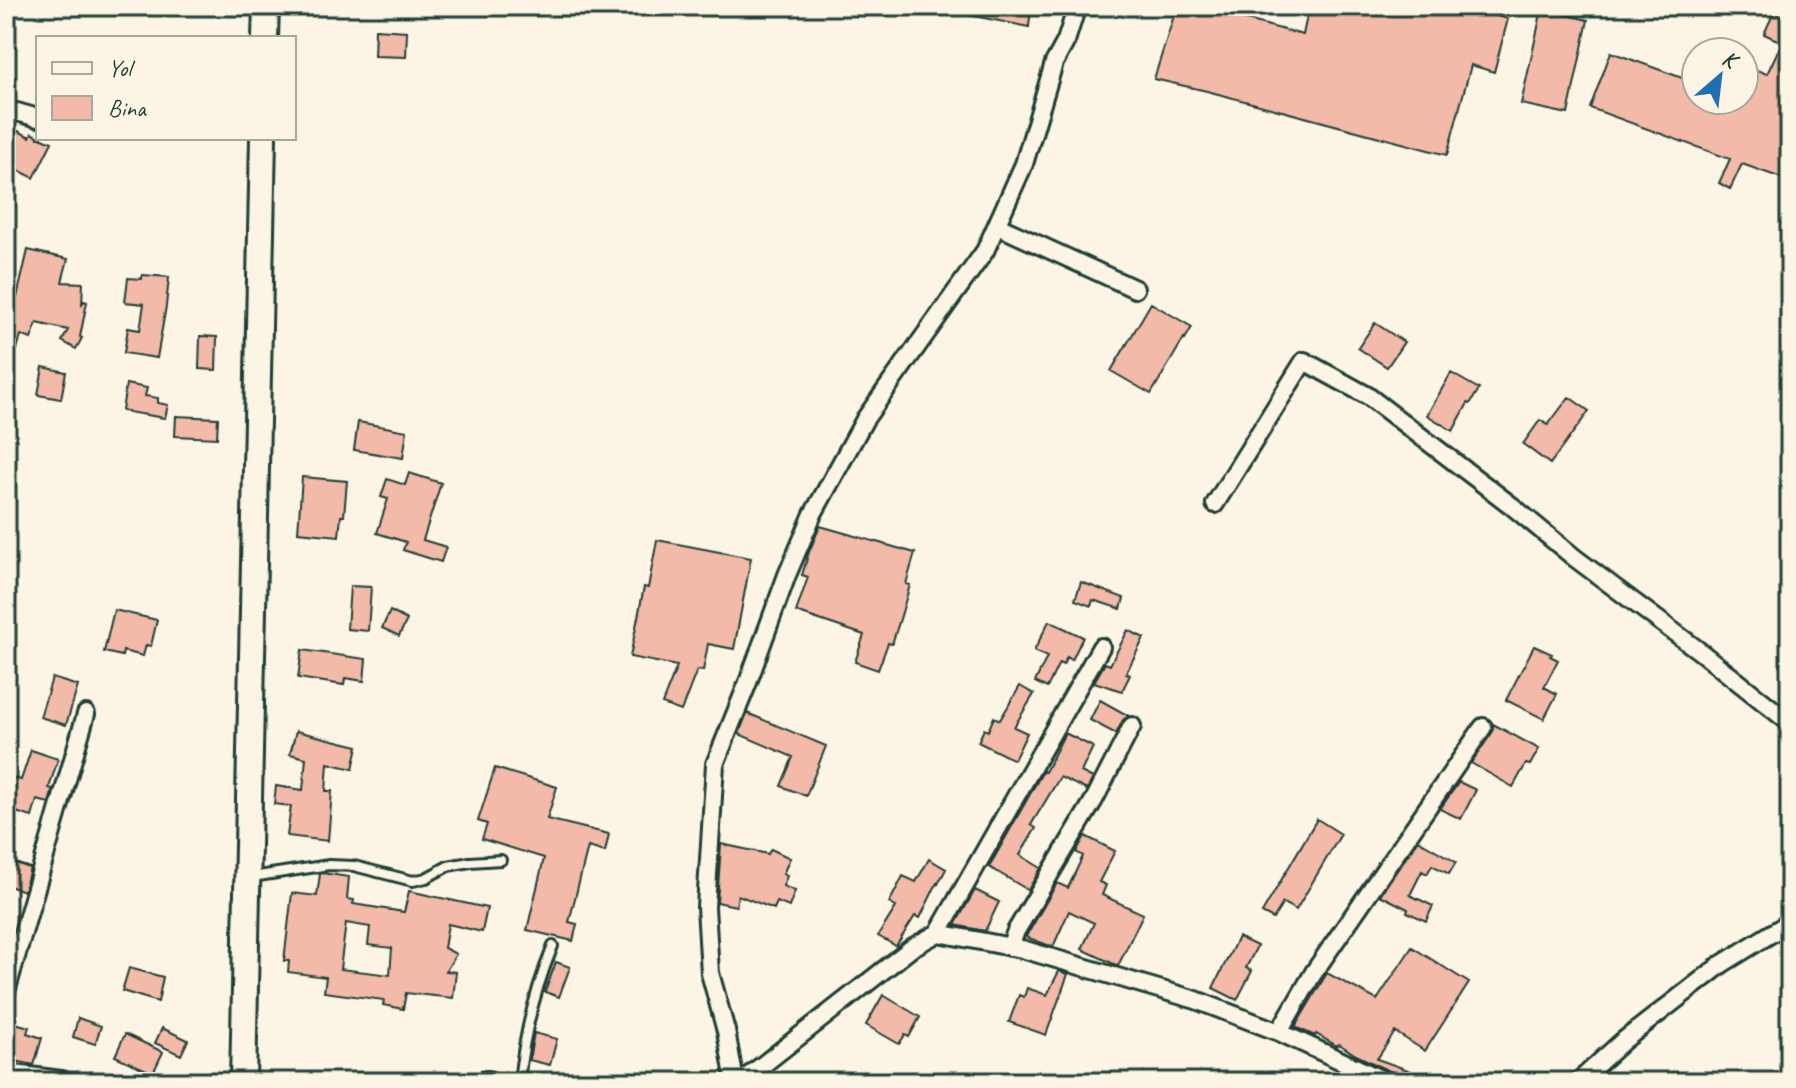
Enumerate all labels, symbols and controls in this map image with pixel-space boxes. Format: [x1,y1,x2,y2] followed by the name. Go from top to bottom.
[36,36,296,140] legend
[1680,36,1760,116] north arrow
[1717,44,1745,76] text: K
[108,53,135,83] text: Yol
[108,93,147,123] text: Bina

